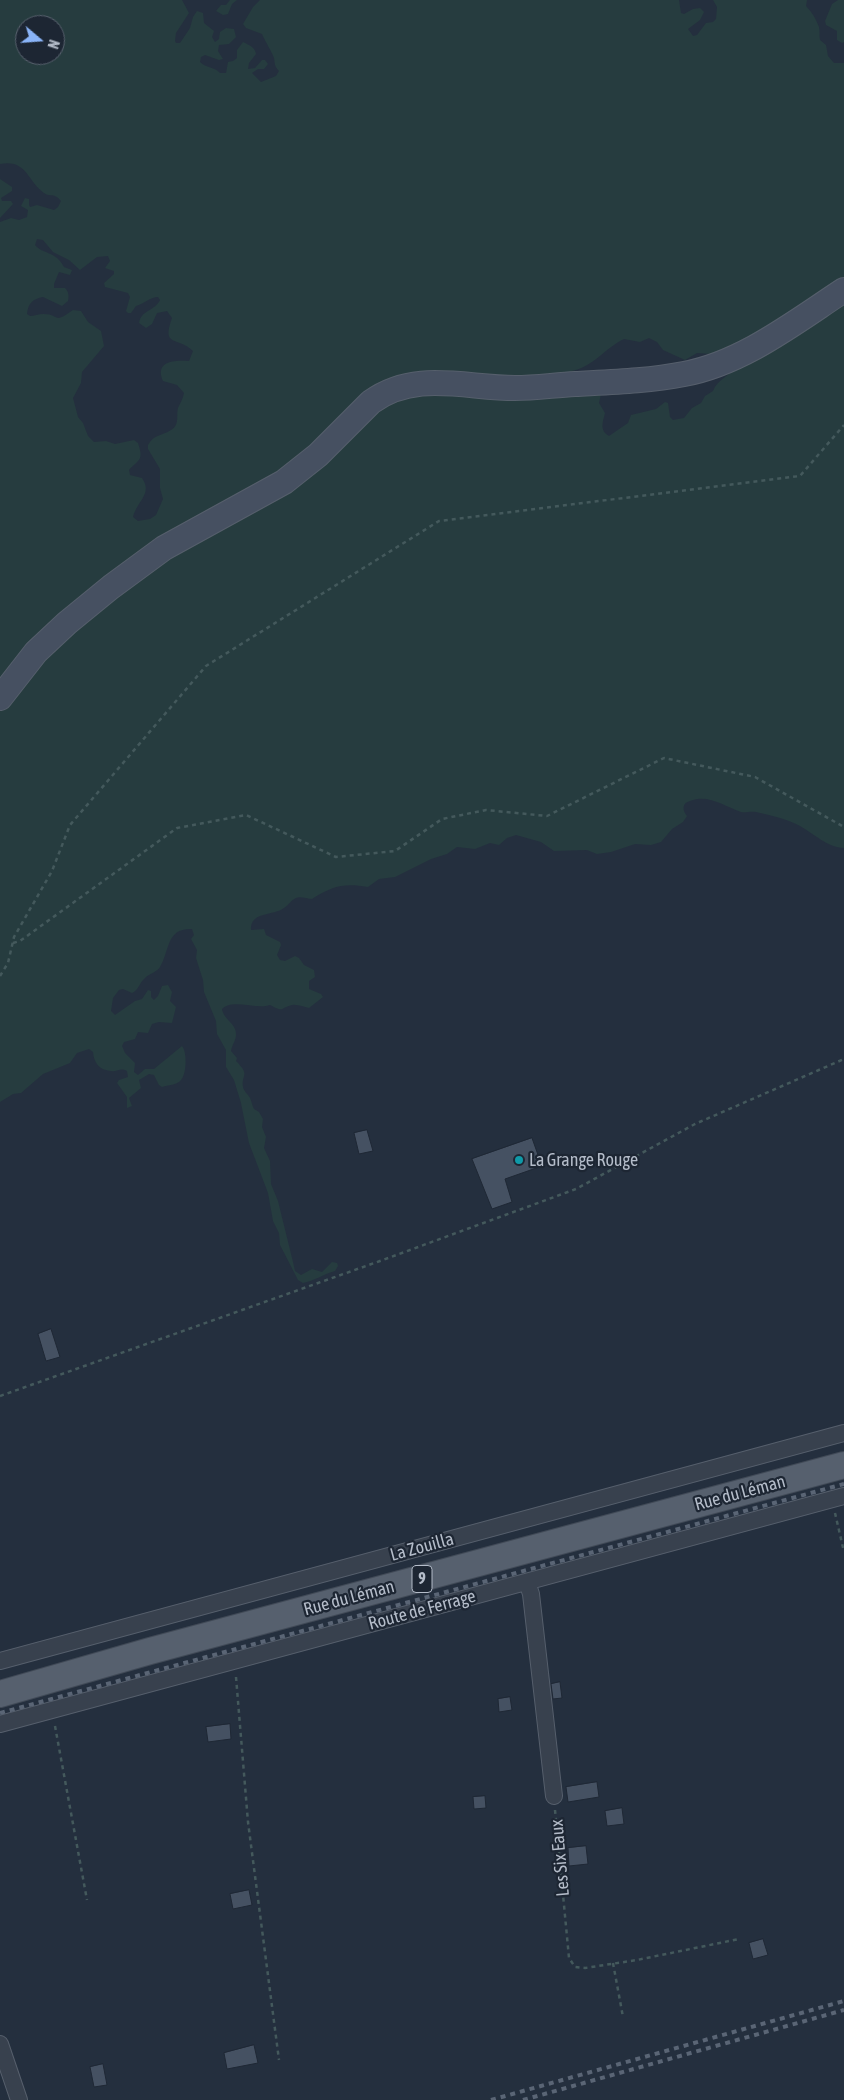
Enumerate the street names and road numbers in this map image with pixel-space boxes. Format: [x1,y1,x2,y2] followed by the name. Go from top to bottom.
[692,1471,788,1515] street label: Rue du Léman
[388,1528,456,1566] street label: La Zouilla
[412,1566,432,1592] road number: 9
[301,1576,397,1620] street label: Rue du Léman
[366,1585,478,1635] street label: Route de Ferrage
[546,1819,574,1897] street label: Les Six Eaux

